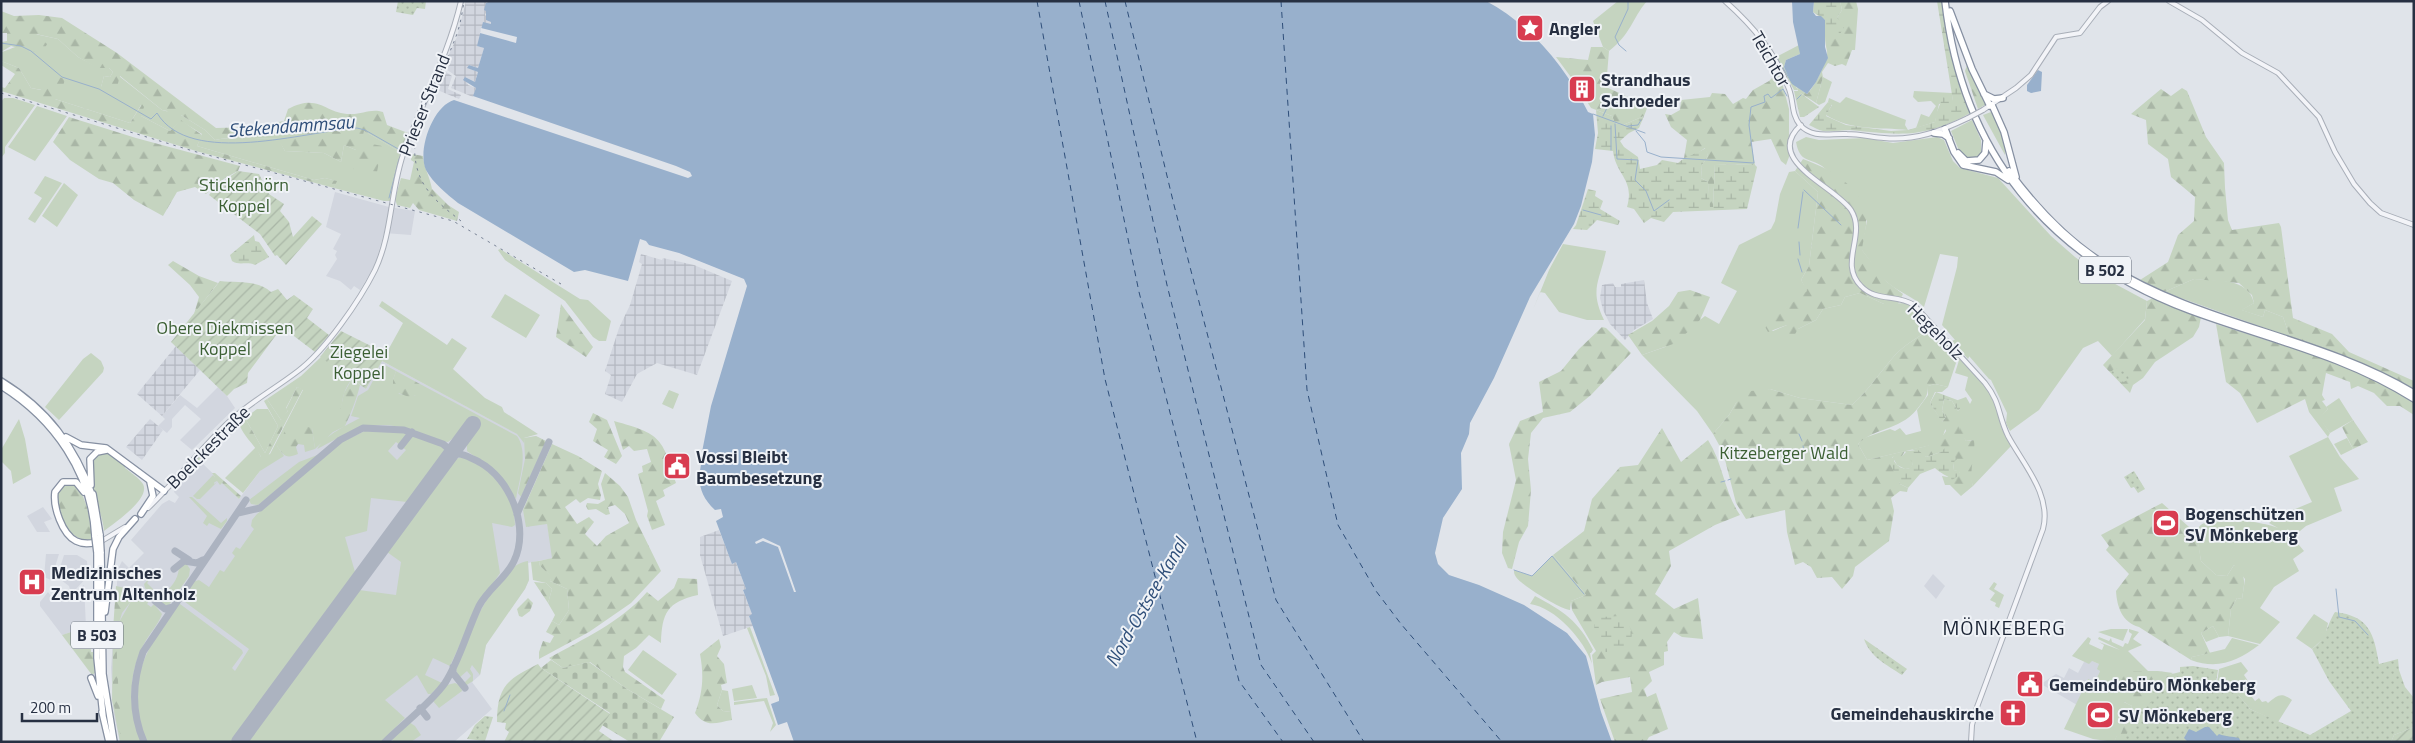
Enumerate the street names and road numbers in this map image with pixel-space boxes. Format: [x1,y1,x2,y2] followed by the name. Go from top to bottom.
[1744,26,1798,92] street label: Teichtor
[391,50,457,160] street label: Prieser Strand
[2079,256,2131,284] road number: B 502
[1901,296,1971,366] street label: Hegeholz
[160,399,256,495] street label: Boelckestraße
[71,622,123,648] road number: B 503

